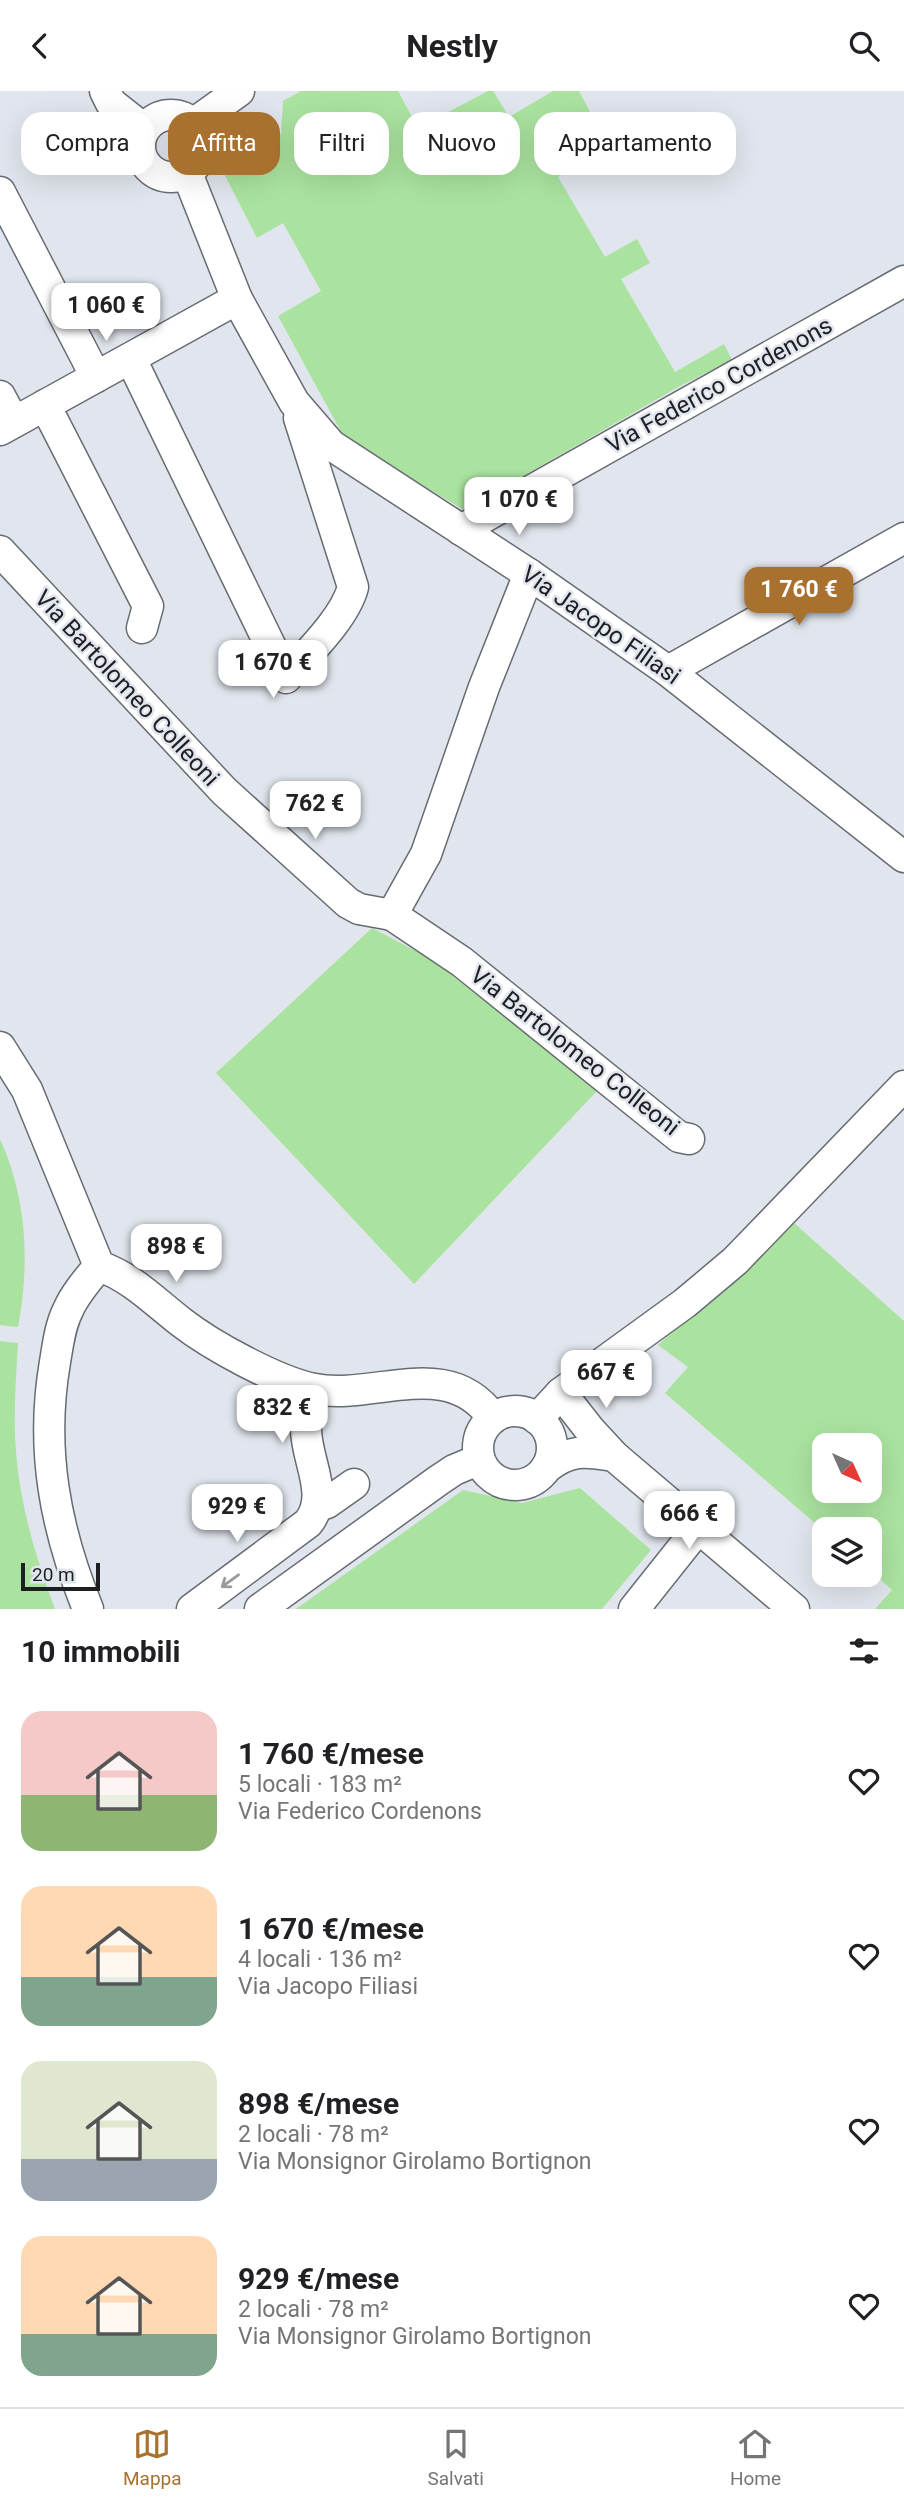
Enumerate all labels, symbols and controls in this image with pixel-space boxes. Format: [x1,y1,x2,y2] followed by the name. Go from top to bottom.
[21,27,59,65] icon: back
[406,27,498,65] text: Nestly
[845,27,883,65] icon: search
[21,112,154,175] chip: Compra
[168,112,280,175] chip: Affitta
[294,112,389,175] chip: Filtri
[403,112,520,175] chip: Nuovo
[534,112,736,175] chip: Appartamento
[41,283,171,343] pin: 1 060 €
[67,292,145,319] text: 1 060 €
[601,311,837,459] street label: Via Federico Cordenons
[454,477,584,537] pin: 1 070 €
[480,486,558,513] text: 1 070 €
[516,560,686,690] street label: Via Jacopo Filiasi
[734,567,864,627] pin: 1 760 €
[760,576,838,603] text: 1 760 €
[29,584,225,792] street label: Via Bartolomeo Colleoni
[208,641,338,700] pin: 1 670 €
[234,649,312,676] text: 1 670 €
[266,781,364,841] pin: 762 €
[286,790,344,817] text: 762 €
[465,961,685,1141] street label: Via Bartolomeo Colleoni
[127,1225,225,1284] pin: 898 €
[147,1233,205,1260] text: 898 €
[557,1351,655,1410] pin: 667 €
[577,1359,635,1386] text: 667 €
[233,1385,331,1445] pin: 832 €
[253,1394,311,1421] text: 832 €
[812,1433,882,1503] north arrow
[812,1433,882,1587] map controls
[188,1485,286,1544] pin: 929 €
[640,1491,738,1551] pin: 666 €
[208,1493,266,1520] text: 929 €
[660,1500,718,1527] text: 666 €
[812,1517,882,1587] button: layers
[21,1560,100,1592] scale bar
[32,1563,75,1586] text: 20 m
[220,1573,239,1588] one-way arrow
[845,1632,883,1670] icon: filters
[21,1634,180,1669] text: 10 immobili
[238,1736,424,1771] text: 1 760 €/mese
[77,1739,161,1823] icon: home
[845,1762,883,1800] icon: heart
[238,1771,402,1798] text: 5 locali · 183 m²
[238,1798,482,1825] text: Via Federico Cordenons
[238,1911,424,1946] text: 1 670 €/mese
[77,1914,161,1998] icon: home
[845,1937,883,1975] icon: heart
[238,1946,402,1973] text: 4 locali · 136 m²
[238,1973,418,2000] text: Via Jacopo Filiasi
[238,2086,399,2121] text: 898 €/mese
[77,2089,161,2173] icon: home
[845,2112,883,2150] icon: heart
[238,2121,389,2148] text: 2 locali · 78 m²
[238,2148,591,2175] text: Via Monsignor Girolamo Bortignon
[238,2261,399,2296] text: 929 €/mese
[77,2264,161,2348] icon: home
[845,2287,883,2325] icon: heart
[238,2296,389,2323] text: 2 locali · 78 m²
[238,2323,591,2350] text: Via Monsignor Girolamo Bortignon
[123,2425,182,2490] tab: Mappa
[427,2425,484,2490] tab: Salvati
[730,2425,781,2490] tab: Home

